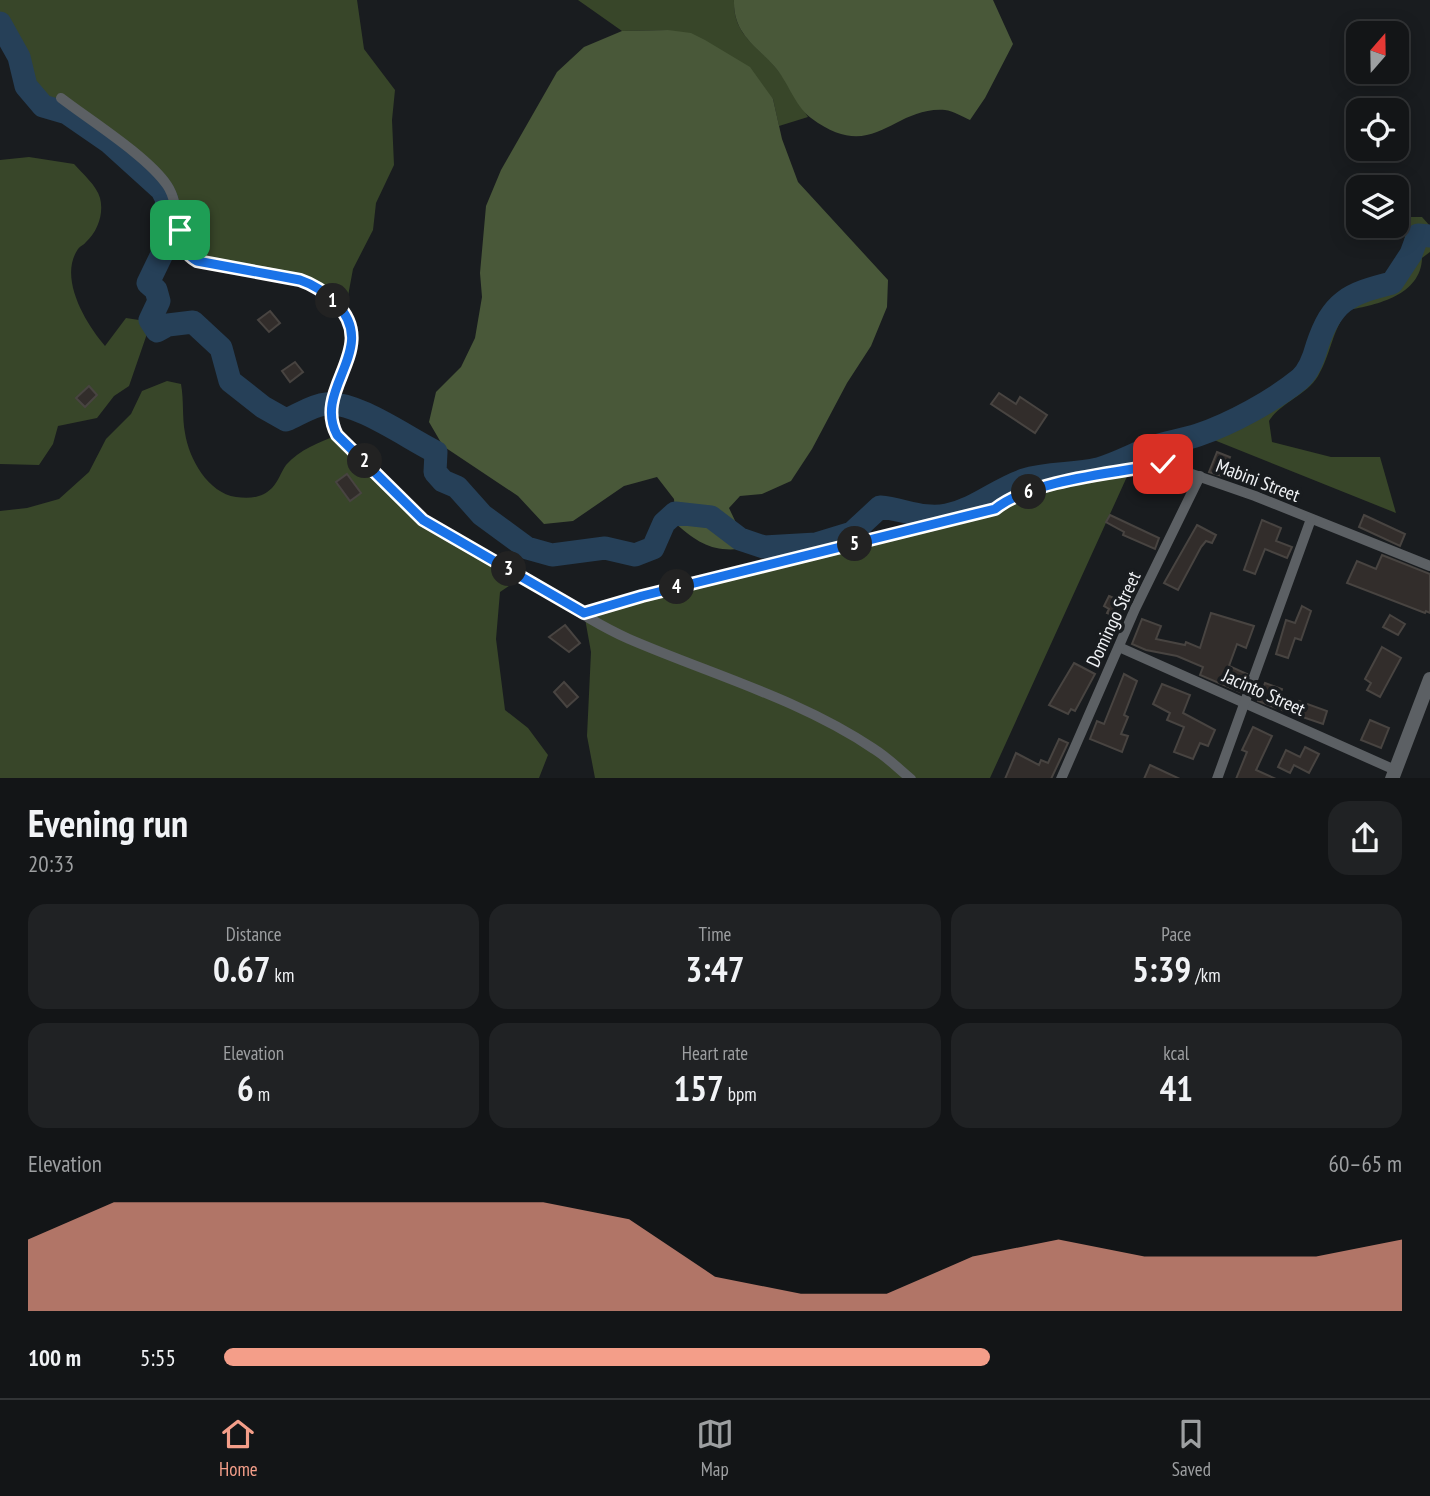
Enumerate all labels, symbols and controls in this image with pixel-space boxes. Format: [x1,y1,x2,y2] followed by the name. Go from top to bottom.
[1346,21,1409,84] north arrow
[1346,21,1409,238] map controls
[1346,98,1409,161] button: locate
[1346,175,1409,238] button: layers
[150,200,210,260] pin
[161,211,199,249] icon: arrive
[316,284,350,318] pin: 1
[328,288,337,312] text: 1
[1133,434,1193,494] pin
[348,444,382,478] pin: 2
[1144,445,1182,483] icon: check
[360,448,369,472] text: 2
[1213,453,1304,507] street label: Mabini Street
[1012,475,1046,510] pin: 6
[1024,479,1033,503] text: 6
[838,526,872,562] pin: 5
[850,531,859,555] text: 5
[491,552,526,586] pin: 3
[504,556,513,580] text: 3
[1080,567,1146,671] street label: Domingo Street
[660,570,694,604] pin: 4
[672,574,681,598] text: 4
[1218,663,1310,721] street label: Jacinto Street
[28,798,188,847] text: Evening run
[1328,801,1402,875] button: share
[28,849,74,878] text: 20:33
[226,922,282,946] text: Distance
[699,922,731,946] text: Time
[1161,922,1191,946] text: Pace
[213,946,271,992] text: 0.67
[686,946,744,992] text: 3:47
[1132,946,1191,992] text: 5:39
[271,963,294,987] text: km
[1191,963,1221,987] text: /km
[223,1041,284,1065] text: Elevation
[682,1041,748,1065] text: Heart rate
[1163,1041,1189,1065] text: kcal
[237,1065,254,1111] text: 6
[673,1065,724,1111] text: 157
[1160,1065,1193,1111] text: 41
[254,1082,270,1106] text: m
[724,1082,757,1106] text: bpm
[28,1149,102,1178] text: Elevation
[1329,1149,1402,1178] text: 60–65 m
[28,1343,81,1372] text: 100 m
[140,1343,176,1372] text: 5:55
[219,1415,258,1481] tab: Home
[696,1415,734,1481] tab: Map
[1172,1415,1211,1481] tab: Saved

